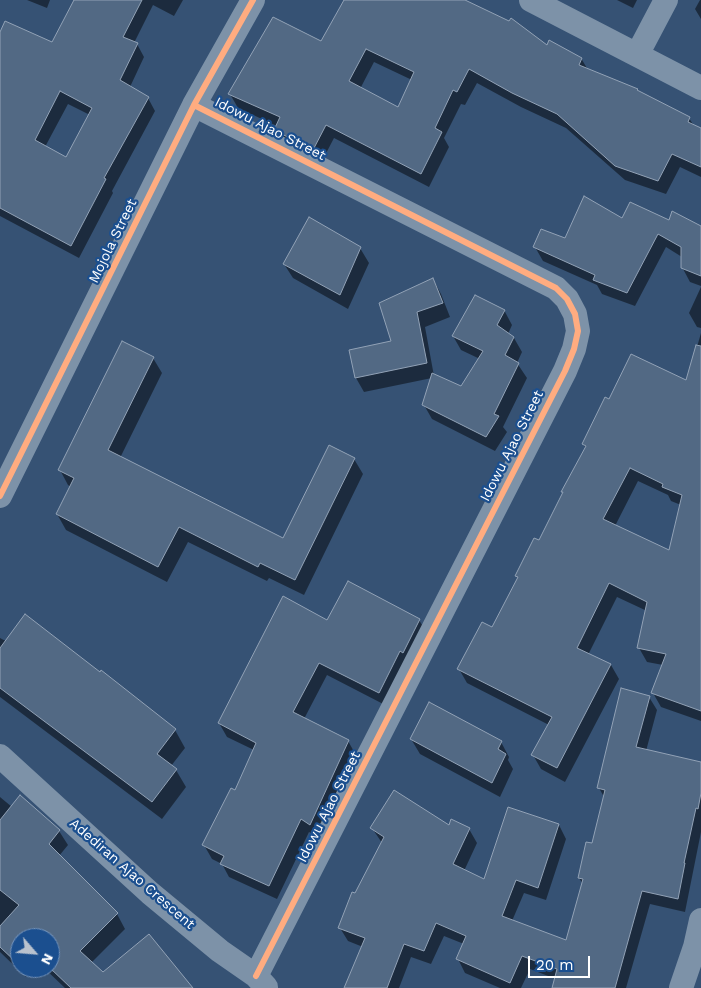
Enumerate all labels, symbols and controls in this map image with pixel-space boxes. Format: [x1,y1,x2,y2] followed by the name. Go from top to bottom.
[212,94,328,164] street label: Idowu Ajao Street
[85,196,141,286] street label: Mojola Street
[477,388,547,504] street label: Idowu Ajao Street
[294,749,364,865] street label: Idowu Ajao Street
[66,815,198,933] street label: Adediran Ajao Crescent
[10,928,60,978] north arrow
[531,946,594,978] scale bar
[38,951,57,968] text: N
[536,956,574,974] text: 20 m

